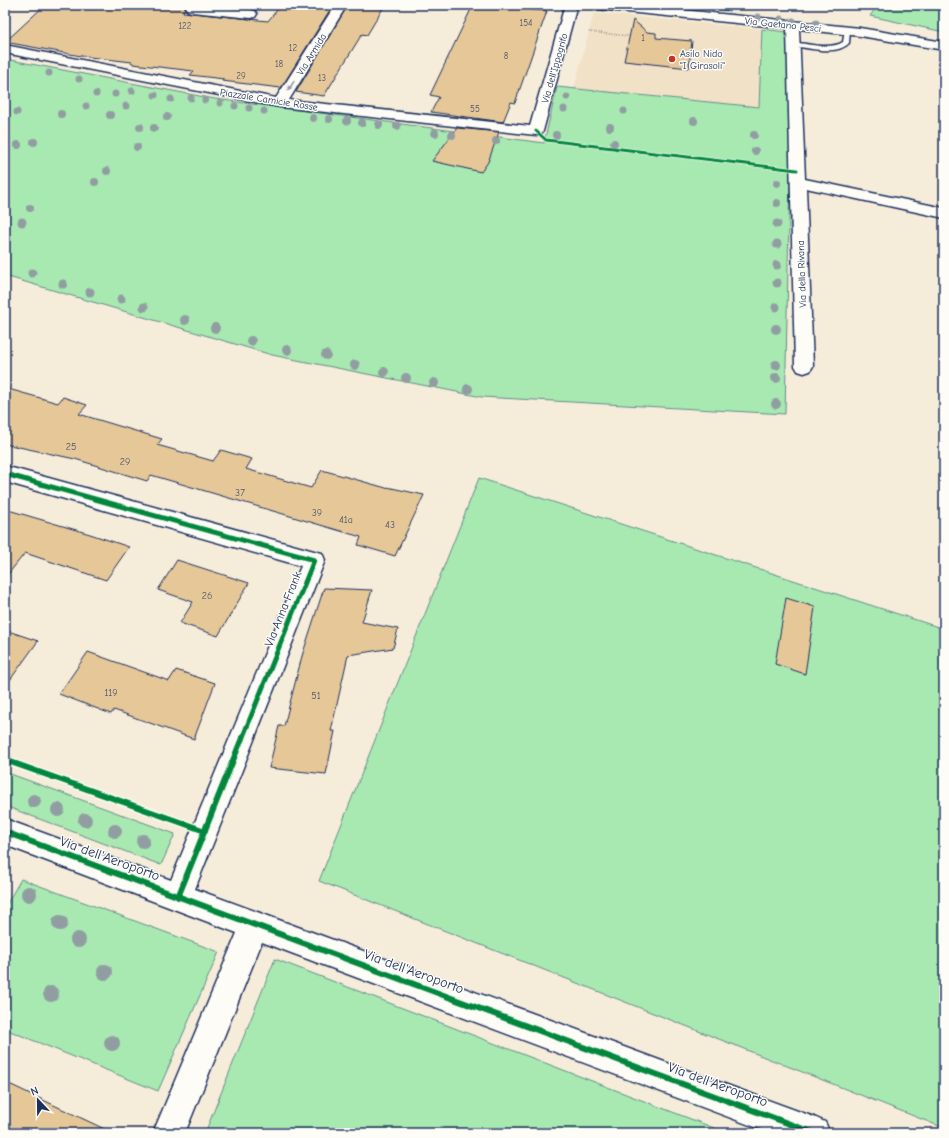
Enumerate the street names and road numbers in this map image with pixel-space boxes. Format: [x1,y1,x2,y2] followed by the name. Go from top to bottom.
[744,15,822,35] street label: Via Gaetano Pesci
[294,31,329,78] street label: Via Armida
[539,32,571,105] street label: Via dell'Ippogrifo
[219,86,319,114] street label: Piazzale Camicie Rosse
[795,240,809,308] street label: Via della Rivana
[262,569,305,649] street label: Via Anna Frank
[58,832,162,884] street label: Via dell'Aeroporto
[362,945,466,997] street label: Via dell'Aeroporto
[666,1058,770,1110] street label: Via dell'Aeroporto

